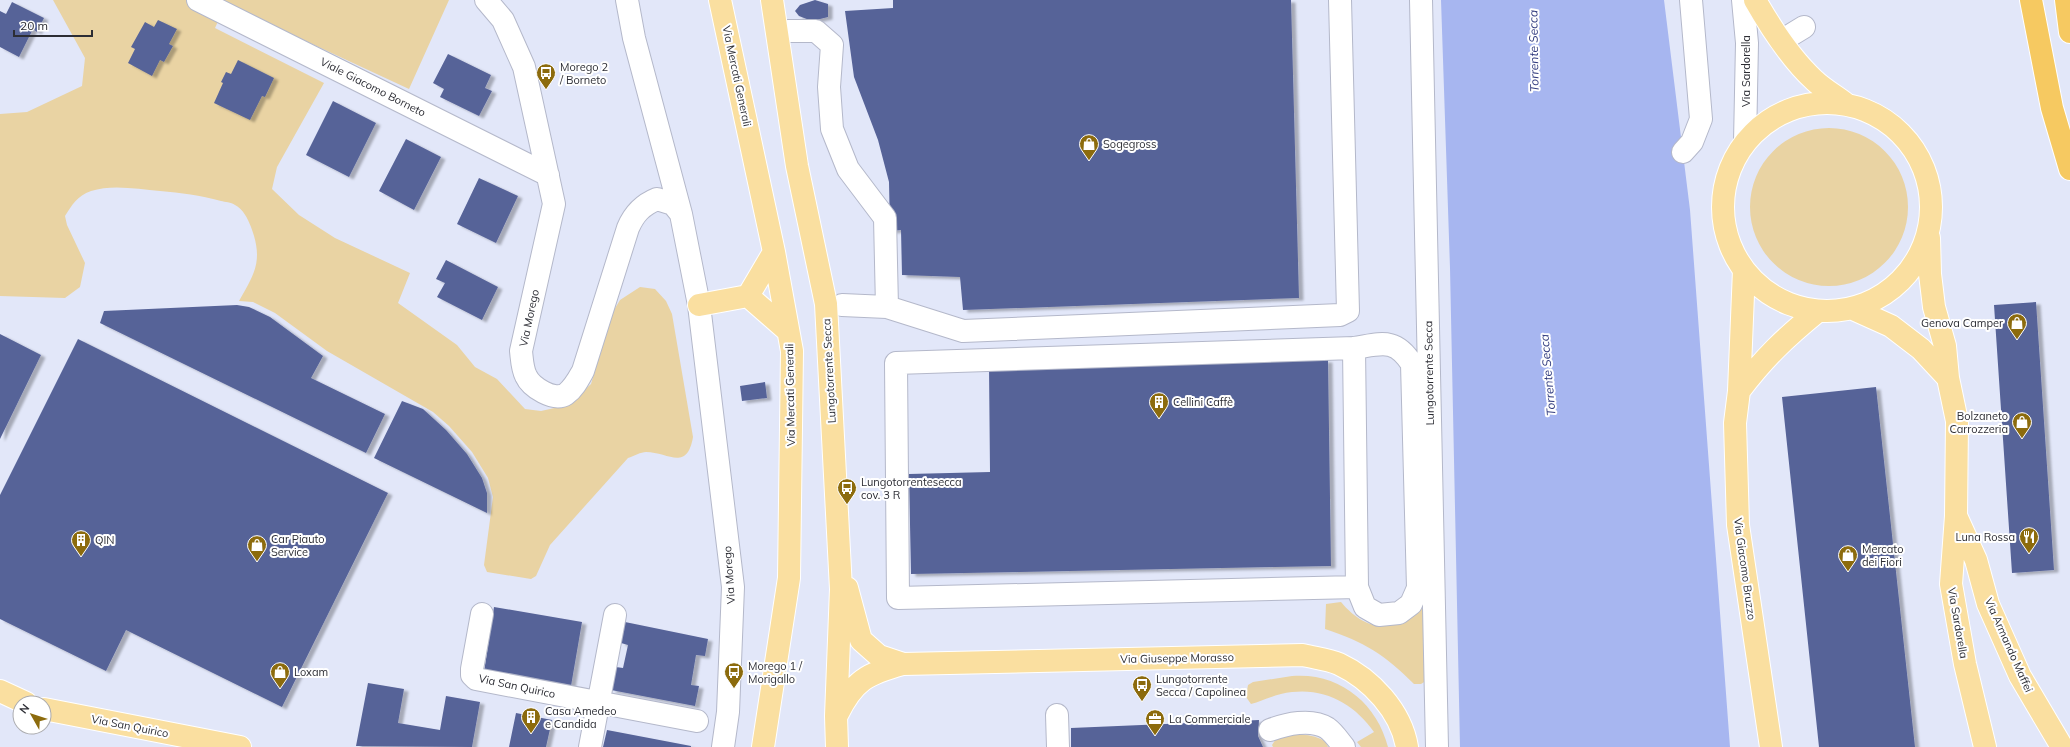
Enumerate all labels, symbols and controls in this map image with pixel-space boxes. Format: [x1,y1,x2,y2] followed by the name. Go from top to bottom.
[1525,10,1542,92] water label: Torrente Secca
[14,12,92,38] scale bar
[20,18,48,33] text: 20 m
[719,24,755,128] street label: Via Mercati Generali
[1739,35,1753,107] street label: Via Sardorella
[318,54,428,120] street label: Viale Giacomo Borneto
[559,60,608,87] place label: Morego 2 / Borneto
[535,62,557,90] bus stop icon: Morego 2 / Borneto
[1078,133,1100,161] shop icon: Sogegross
[1103,137,1157,151] place label: Sogegross
[516,288,542,348] street label: Via Morego
[2006,312,2028,340] shop icon: Genova Camper
[1921,316,2003,330] place label: Genova Camper
[819,318,839,424] street label: Lungotorrente Secca
[1421,320,1437,426] street label: Lungotorrente Secca
[1536,333,1559,417] water label: Torrente Secca
[782,344,798,446] street label: Via Mercati Generali
[1148,391,1170,419] building icon: Cellini Caffè
[1173,395,1233,409] place label: Cellini Caffè
[1949,409,2008,436] place label: Bolzaneto Carrozzeria
[2011,411,2033,439] shop icon: Bolzaneto Carrozzeria
[861,475,962,502] place label: Lungotorrentesecca cov. 3 R
[836,477,858,505] bus stop icon: Lungotorrentesecca cov. 3 R
[1731,517,1759,621] street label: Via Giacomo Bruzzo
[2018,526,2040,554] restaurant icon: Luna Rossa
[70,529,92,557] building icon: QIN
[1956,530,2015,544] place label: Luna Rossa
[271,532,325,559] place label: Car Piauto Service
[95,533,115,547] place label: QIN
[246,534,268,562] shop icon: Car Piauto Service
[1862,542,1903,569] place label: Mercato dei Fiori
[1837,544,1859,572] shop icon: Mercato dei Fiori
[720,545,738,605] street label: Via Morego
[1945,586,1971,660] street label: Via Sardorella
[1982,596,2036,694] street label: Via Armando Maffei
[1120,650,1234,666] street label: Via Giuseppe Morasso
[748,659,803,686] place label: Morego 1 / Morigallo
[269,661,291,689] shop icon: Loxam
[723,661,745,689] bus stop icon: Morego 1 / Morigallo
[294,665,328,679] place label: Loxam
[477,671,557,701] street label: Via San Quirico
[1156,672,1246,699] place label: Lungotorrente Secca / Capolinea
[1131,674,1153,702] bus stop icon: Lungotorrente Secca / Capolinea
[12,695,52,735] north arrow
[16,701,32,716] text: N
[545,704,616,731] place label: Casa Amedeo e Candida
[520,706,542,734] building icon: Casa Amedeo e Candida
[1144,708,1166,736] office icon: La Commerciale
[90,712,170,740] street label: Via San Quirico
[1169,712,1250,726] place label: La Commerciale

